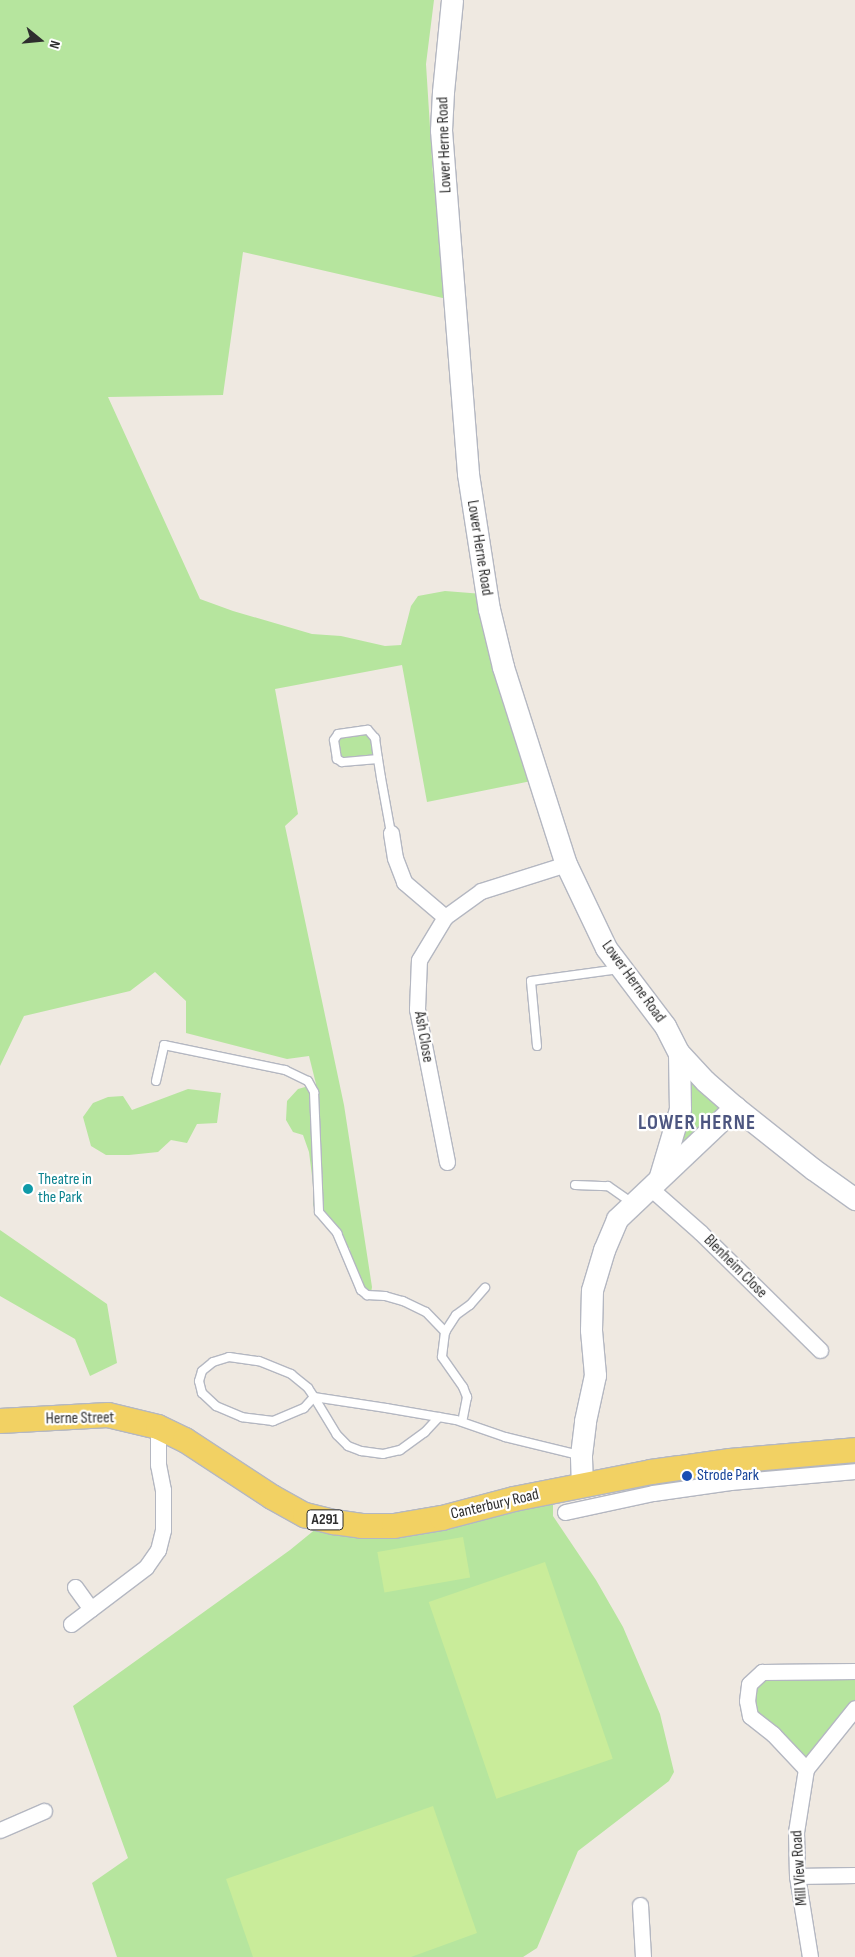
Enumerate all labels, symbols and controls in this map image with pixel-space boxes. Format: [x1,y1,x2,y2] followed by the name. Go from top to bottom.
[15,15,65,65] north arrow
[46,38,64,51] text: N
[434,96,456,194] street label: Lower Herne Road
[462,499,496,597] street label: Lower Herne Road
[597,937,669,1027] street label: Lower Herne Road
[409,1010,437,1064] street label: Ash Close
[637,1110,757,1136] district label: LOWER HERNE
[38,1170,92,1208] place label: Theatre in the Park
[22,1183,34,1195] marker: Theatre in the Park
[699,1231,771,1303] street label: Blenheim Close
[45,1409,115,1429] street label: Herne Street
[697,1466,759,1486] place label: Strode Park
[681,1470,693,1482] marker: Strode Park
[449,1486,541,1524] street label: Canterbury Road
[306,1508,344,1532] road number: A291
[788,1830,812,1906] street label: Mill View Road

